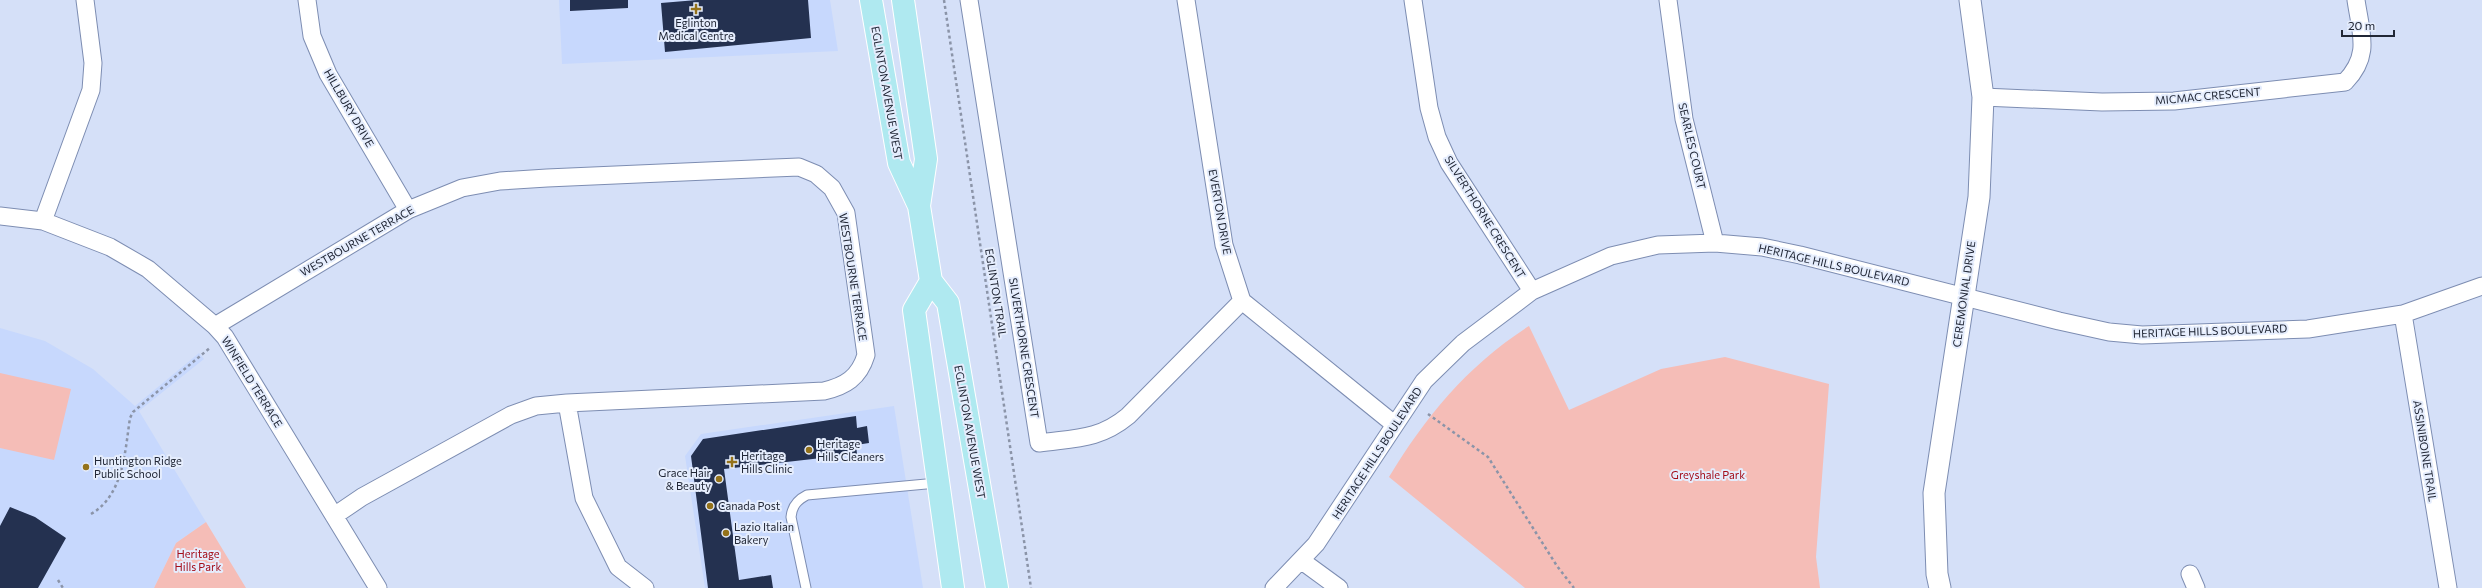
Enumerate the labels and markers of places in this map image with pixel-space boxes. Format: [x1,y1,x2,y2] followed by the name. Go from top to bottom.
[690,3,702,15] marker: Eglinton Medical Centre
[658,16,734,42] place label: Eglinton Medical Centre
[817,437,884,463] place label: Heritage Hills Cleaners
[804,445,814,455] marker: Heritage Hills Cleaners
[741,449,793,475] place label: Heritage Hills Clinic
[94,454,182,480] place label: Huntington Ridge Public School
[726,456,738,468] marker: Heritage Hills Clinic
[81,462,91,472] marker: Huntington Ridge Public School
[658,466,712,492] place label: Grace Hair & Beauty
[714,474,724,484] marker: Grace Hair & Beauty
[718,499,781,512] place label: Canada Post
[705,501,715,511] marker: Canada Post
[734,520,794,546] place label: Lazio Italian Bakery
[721,528,731,538] marker: Lazio Italian Bakery

